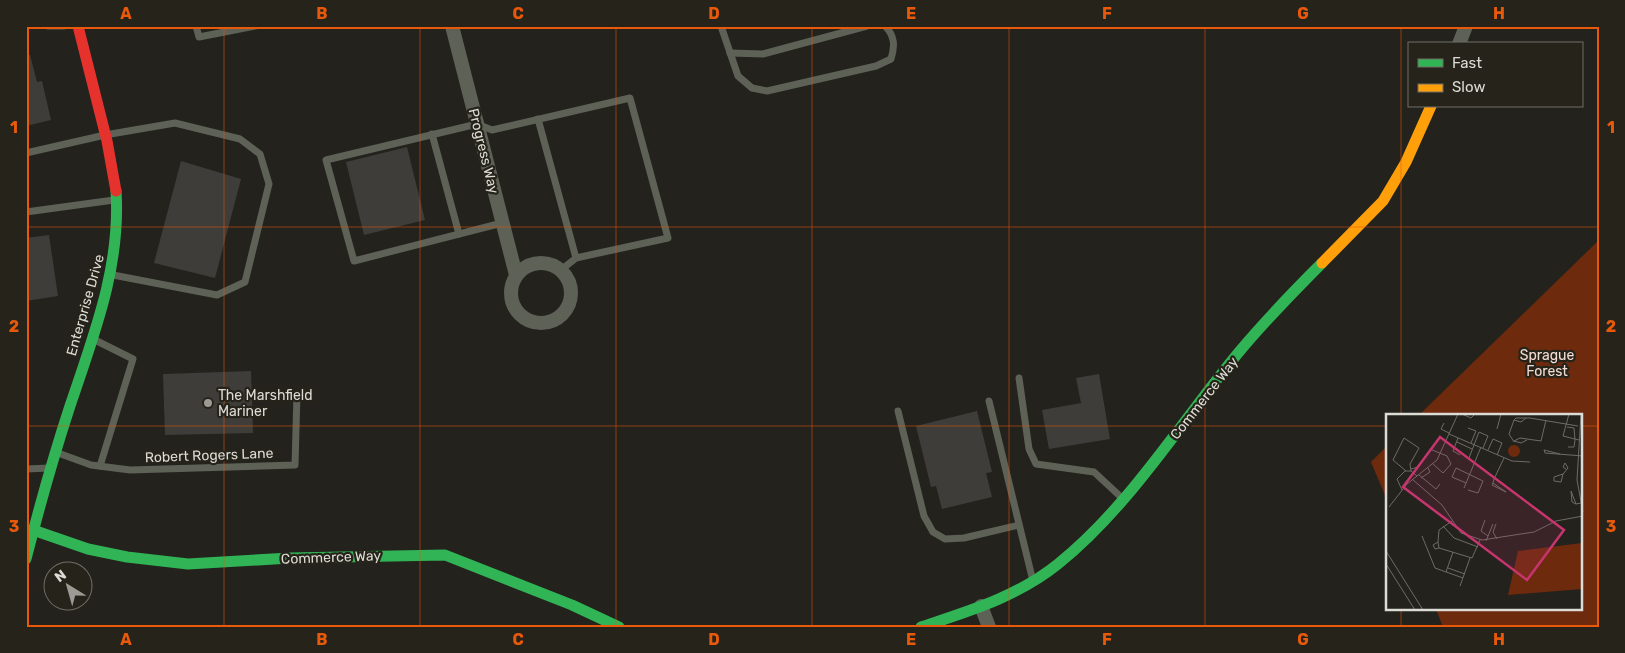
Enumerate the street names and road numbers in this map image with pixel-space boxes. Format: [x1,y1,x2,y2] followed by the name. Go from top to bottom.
[465,107,502,196] street label: Progress Way
[63,252,108,358] street label: Enterprise Drive
[1167,353,1242,443] street label: Commerce Way
[144,445,274,466] street label: Robert Rogers Lane
[281,547,382,568] street label: Commerce Way

